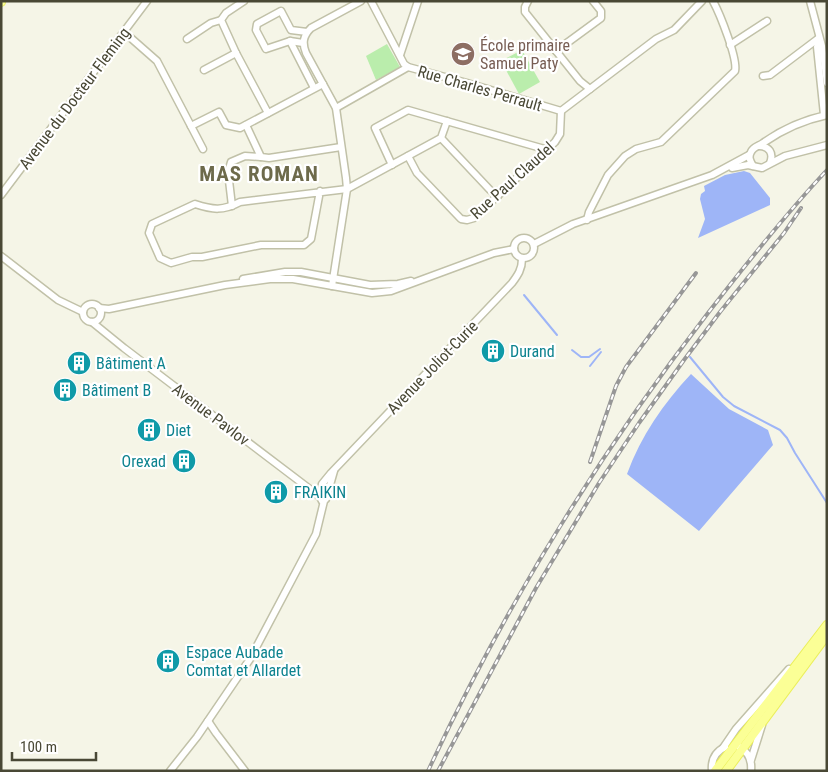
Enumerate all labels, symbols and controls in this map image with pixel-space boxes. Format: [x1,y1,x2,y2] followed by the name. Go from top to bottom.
[15,24,134,173] street label: Avenue du Docteur Fleming
[480,36,570,73] place label: École primaire Samuel Paty
[450,41,476,67] school or university icon: École primaire Samuel Paty
[416,62,544,115] street label: Rue Charles Perrault
[467,138,558,223] street label: Rue Paul Claudel
[199,162,319,186] district label: MAS ROMAN
[383,317,482,418] street label: Avenue Joliot-Curie
[480,338,506,364] building icon: Durand
[510,342,555,361] place label: Durand
[66,350,92,376] building icon: Bâtiment A
[96,354,166,373] place label: Bâtiment A
[52,377,78,403] building icon: Bâtiment B
[169,379,253,450] street label: Avenue Pavlov
[82,381,151,400] place label: Bâtiment B
[136,417,162,443] building icon: Diet
[166,421,191,440] place label: Diet
[171,448,197,474] building icon: Orexad
[122,452,166,471] place label: Orexad
[263,479,289,505] building icon: FRAIKIN
[294,483,346,502] place label: FRAIKIN
[186,643,301,680] place label: Espace Aubade Comtat et Allardet
[155,648,181,674] building icon: Espace Aubade Comtat et Allardet
[12,730,96,762] scale bar
[20,738,57,756] text: 100 m

